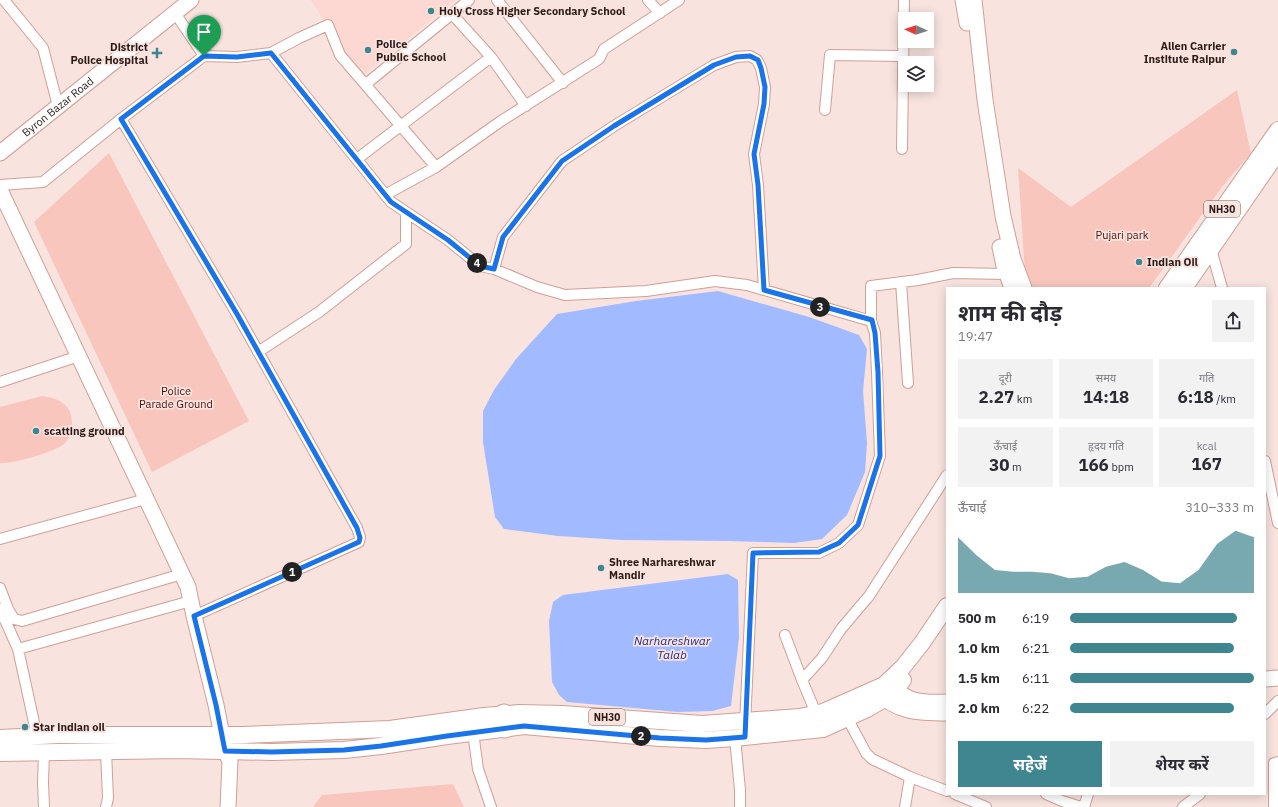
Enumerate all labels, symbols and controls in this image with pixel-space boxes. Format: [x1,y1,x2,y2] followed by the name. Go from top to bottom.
[439,4,626,18] place label: Holy Cross Higher Secondary School
[426,6,436,16] marker: Holy Cross Higher Secondary School
[898,12,934,48] north arrow
[898,12,934,92] map controls
[187,15,221,56] pin
[193,21,215,43] icon: arrive
[376,37,447,64] place label: Police Public School
[1144,39,1227,66] place label: Allen Carrier Institute Raipur
[71,40,149,67] place label: District Police Hospital
[363,45,373,55] marker: Police Public School
[151,47,163,59] marker: District Police Hospital
[1229,47,1239,57] marker: Allen Carrier Institute Raipur
[898,56,934,92] button: layers
[19,74,96,140] street label: Byron Bazar Road
[1204,201,1240,217] road number: NH30
[1095,228,1149,242] park label: Pujari park
[467,253,487,273] pin: 4
[1147,255,1199,269] place label: Indian Oil
[474,256,480,270] text: 4
[1134,257,1144,267] marker: Indian Oil
[810,297,830,317] pin: 3
[958,298,1062,327] text: शाम की दौड़
[817,300,823,314] text: 3
[1212,300,1254,342] button: share
[958,328,993,345] text: 19:47
[999,371,1012,385] text: दूरी
[1096,371,1116,385] text: समय
[1199,371,1214,385] text: गति
[139,384,213,411] park label: Police Parade Ground
[978,386,1014,408] text: 2.27
[1083,386,1129,408] text: 14:18
[1177,386,1214,408] text: 6:18
[1014,392,1032,406] text: km
[1214,392,1236,406] text: /km
[44,424,125,438] place label: scatting ground
[31,426,41,436] marker: scatting ground
[993,439,1017,453] text: ऊँचाई
[1088,439,1124,453] text: हृदय गति
[1197,439,1217,453] text: kcal
[1191,453,1222,475] text: 167
[989,454,1009,476] text: 30
[1078,454,1109,476] text: 166
[1009,460,1022,474] text: m
[1109,460,1134,474] text: bpm
[958,499,986,516] text: ऊँचाई
[1185,499,1254,516] text: 310–333 m
[609,555,716,582] place label: Shree Narhareshwar Mandir
[282,562,302,582] pin: 1
[596,563,606,573] marker: Shree Narhareshwar Mandir
[289,565,295,579] text: 1
[958,610,996,627] text: 500 m
[1022,610,1049,627] text: 6:19
[634,633,711,662] water label: Narhareshwar Talab
[958,640,1000,657] text: 1.0 km
[1022,640,1049,657] text: 6:21
[958,670,1000,687] text: 1.5 km
[1022,670,1049,687] text: 6:11
[958,700,1000,717] text: 2.0 km
[1022,700,1049,717] text: 6:22
[589,709,625,725] road number: NH30
[33,720,106,734] place label: Star indian oil
[20,722,30,732] marker: Star indian oil
[631,726,651,746] pin: 2
[638,729,644,743] text: 2
[958,741,1102,787] button: सहेजें
[1110,741,1254,787] button: शेयर करें

